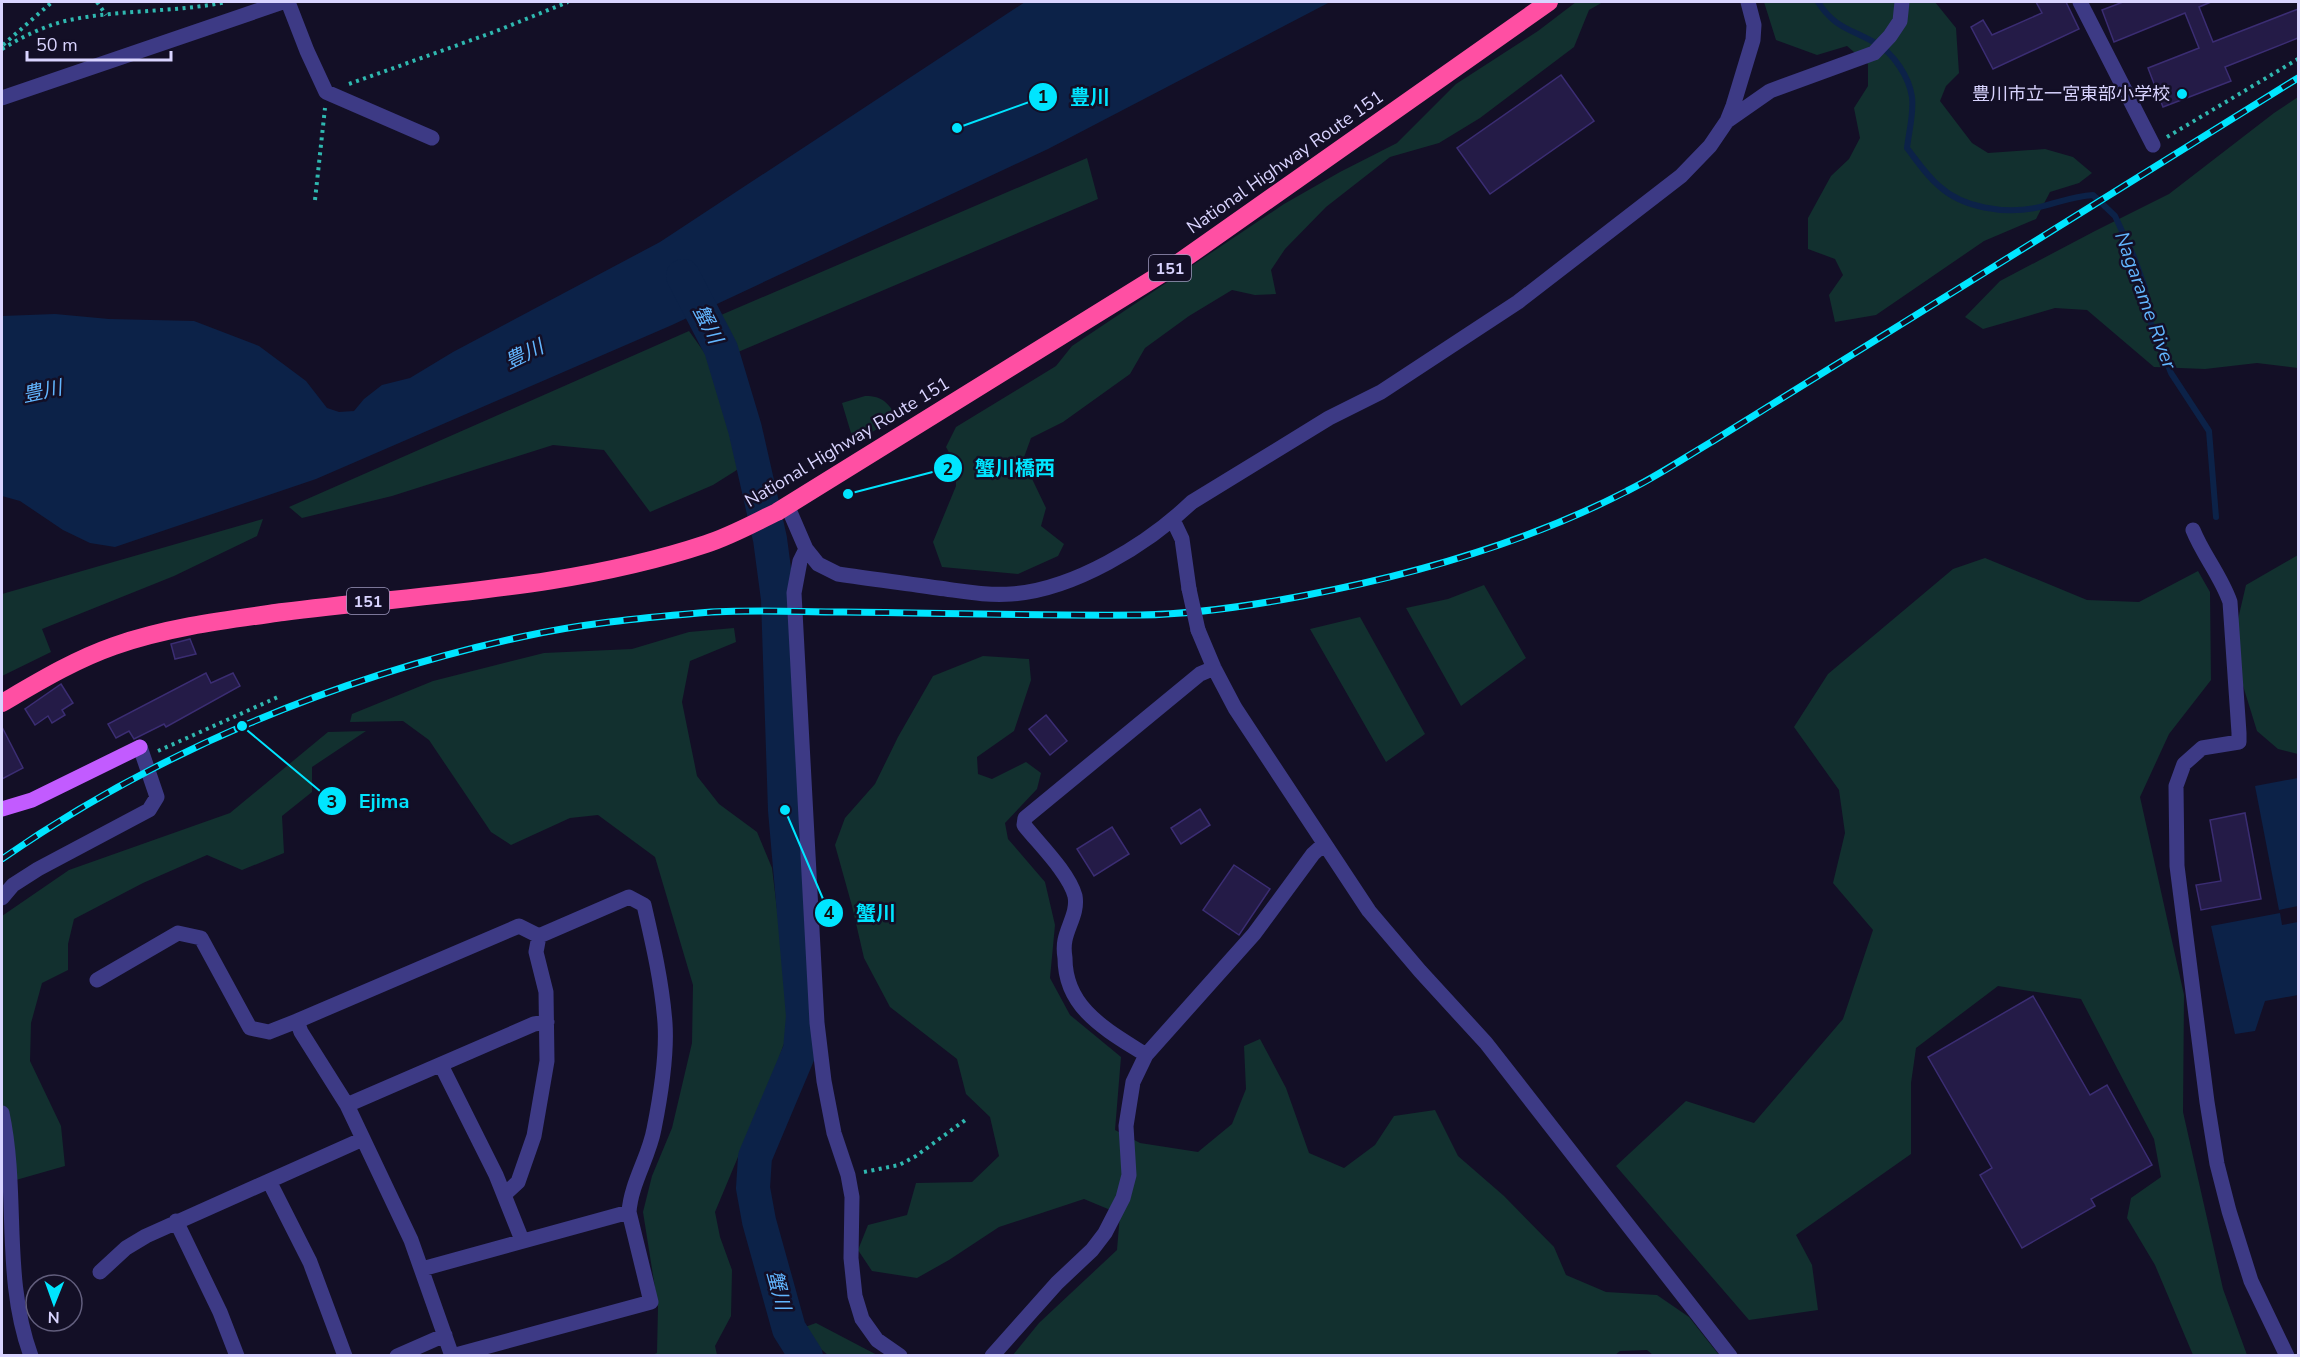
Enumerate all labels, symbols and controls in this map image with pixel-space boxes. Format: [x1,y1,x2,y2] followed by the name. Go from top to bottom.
[27,24,171,62] scale bar
[36,33,78,57] text: 50 m
[1028,78,1122,116] callout: 豊川
[1972,82,2170,106] place label: 豊川市立一宮東部小学校
[1070,84,1110,111] text: 豊川
[1038,85,1048,109] text: 1
[1182,85,1388,239] street label: National Highway Route 151
[2175,87,2189,101] marker: 豊川市立一宮東部小学校
[2108,228,2183,373] water label: Nagarame River
[1149,255,1191,281] road number: 151
[686,300,730,350] water label: 蟹川
[500,333,550,375] water label: 豊川
[740,371,954,513] street label: National Highway Route 151
[20,374,66,409] water label: 豊川
[933,449,1067,487] callout: 蟹川橋西
[975,455,1055,482] text: 蟹川橋西
[943,457,953,481] text: 2
[347,588,389,614] road number: 151
[317,782,421,820] callout: Ejima
[359,788,409,815] text: Ejima
[327,790,337,814] text: 3
[814,894,908,932] callout: 蟹川
[856,900,896,927] text: 蟹川
[824,901,835,925] text: 4
[761,1267,797,1315] water label: 蟹川
[24,1273,84,1333] north arrow
[48,1306,60,1328] text: N

